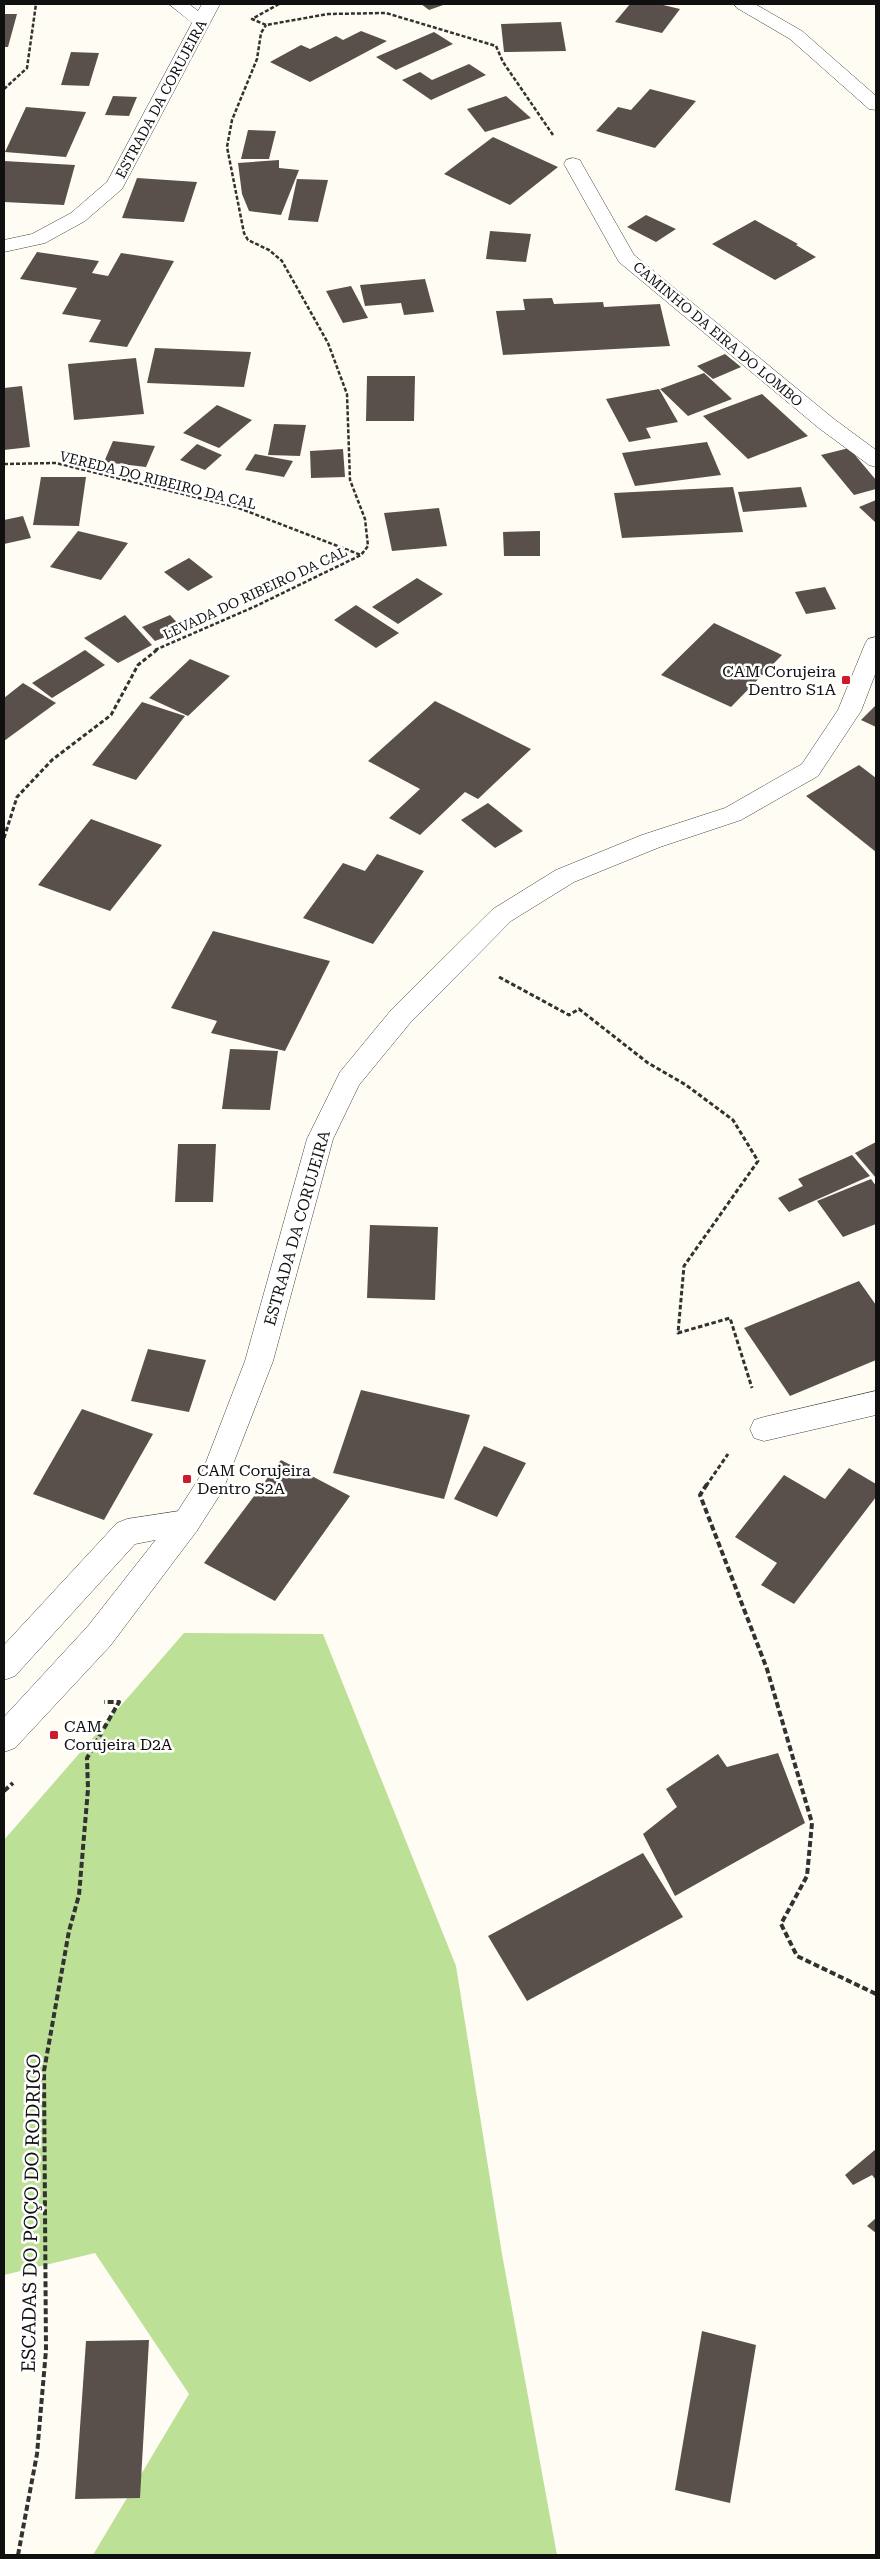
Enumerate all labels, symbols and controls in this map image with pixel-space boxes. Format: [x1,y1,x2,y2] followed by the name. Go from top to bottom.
[112,17,210,181] street label: ESTRADA DA CORUJEIRA
[630,258,806,410] street label: CAMINHO DA EIRA DO LOMBO
[58,448,258,512] street label: VEREDA DO RIBEIRO DA CAL
[161,543,350,643] street label: LEVADA DO RIBEIRO DA CAL
[722,662,837,699] place label: CAM Corujeira Dentro S1A
[840,674,852,686] marker: CAM Corujeira Dentro S1A
[260,1127,334,1328] street label: ESTRADA DA CORUJEIRA
[197,1461,311,1498] place label: CAM Corujeira Dentro S2A
[181,1473,193,1485] marker: CAM Corujeira Dentro S2A
[64,1717,173,1754] place label: CAM Corujeira D2A
[48,1729,60,1741] marker: CAM Corujeira D2A
[17,2053,45,2373] street label: ESCADAS DO POÇO DO RODRIGO

